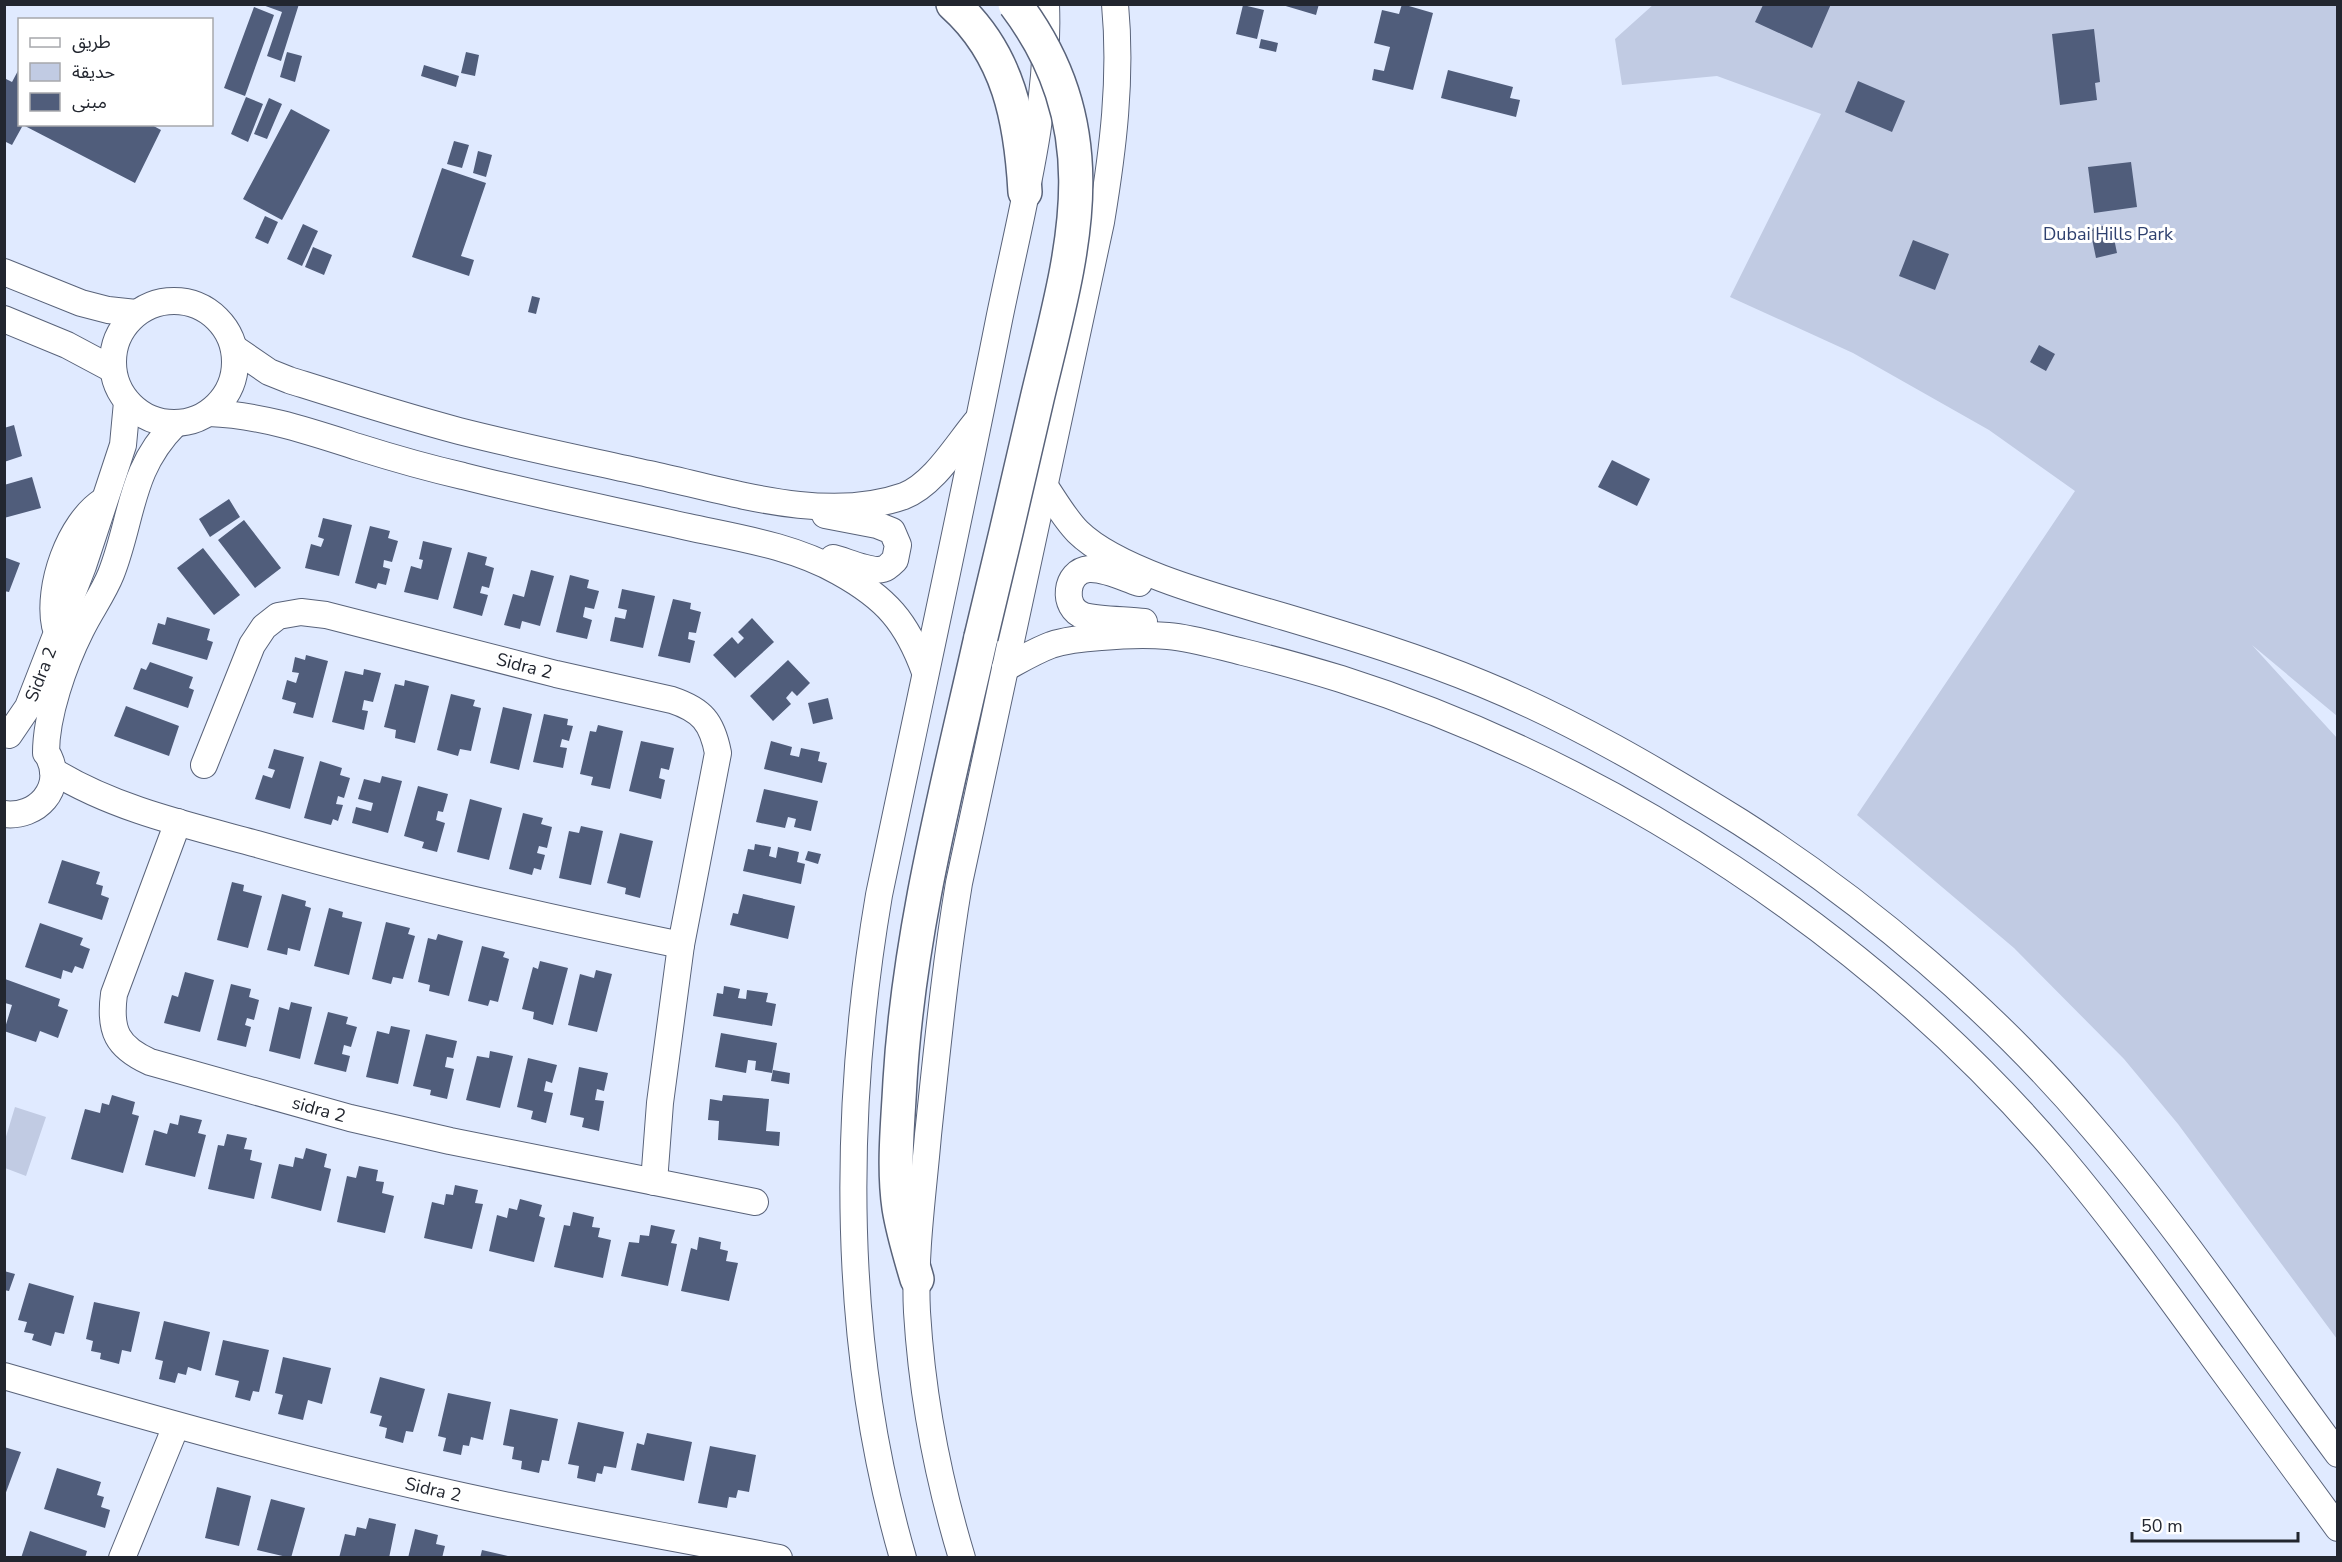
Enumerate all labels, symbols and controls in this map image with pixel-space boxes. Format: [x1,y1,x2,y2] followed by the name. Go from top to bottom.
[18,18,213,126] legend
[72,30,111,54] text: طريق
[72,60,115,84] text: حديقة
[72,90,107,114] text: مبنى
[2043,222,2174,246] park label: Dubai Hills Park
[19,643,62,705] street label: Sidra 2
[494,647,555,685] street label: Sidra 2
[289,1090,349,1128] street label: sidra 2
[403,1471,464,1508] street label: Sidra 2
[2132,1505,2298,1543] scale bar
[2141,1514,2183,1538] text: 50 m

